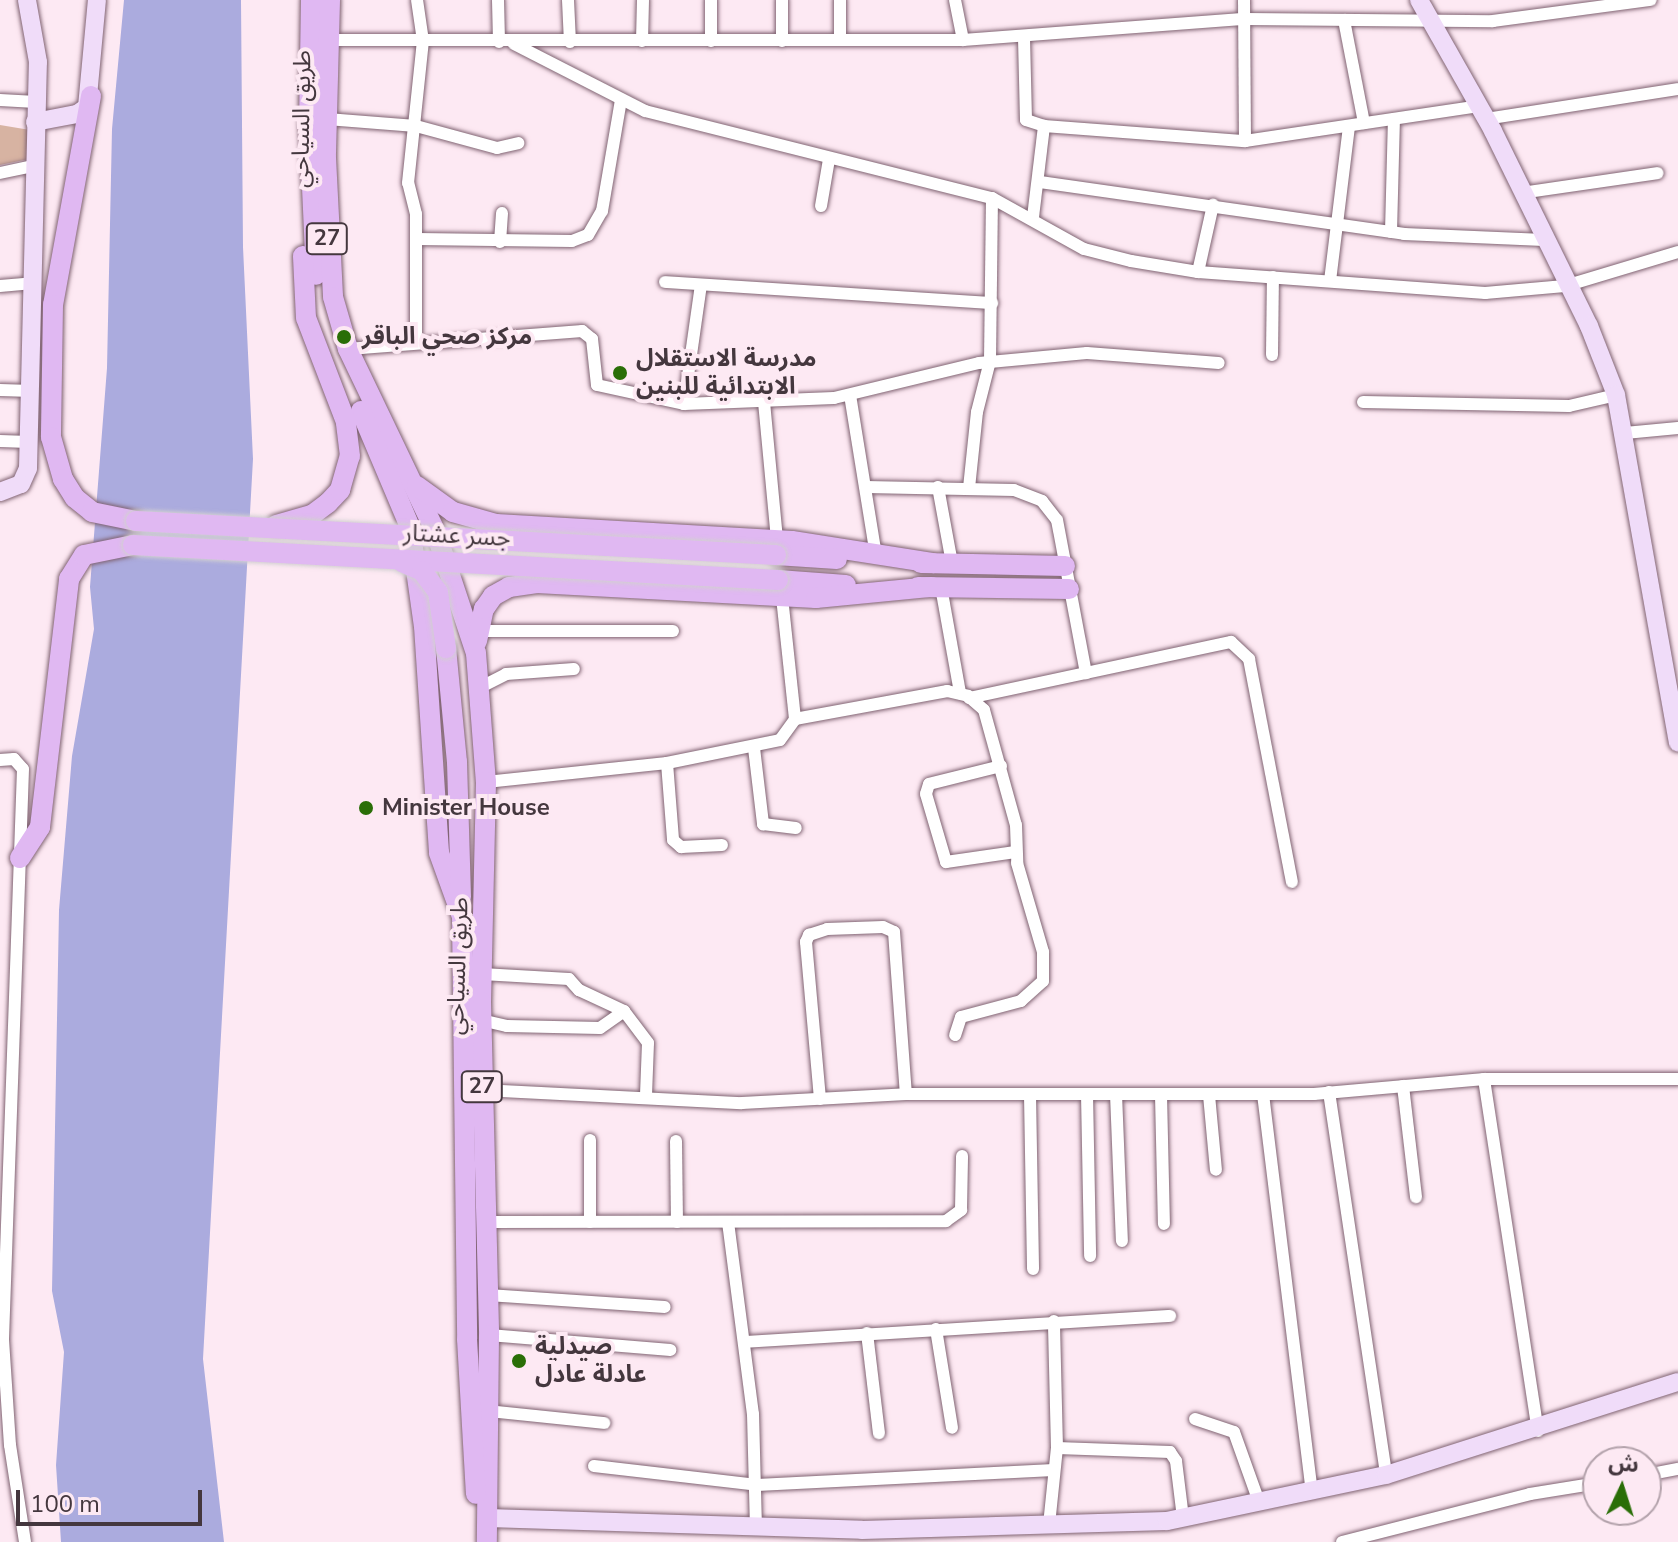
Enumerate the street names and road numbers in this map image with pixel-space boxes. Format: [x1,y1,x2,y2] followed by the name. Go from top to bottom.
[286,50,318,188] street label: طريق السياحي
[305,221,349,257] road number: 27
[403,519,511,553] street label: جسر عشتار
[441,897,475,1035] street label: طريق السياحي
[460,1069,504,1105] road number: 27

